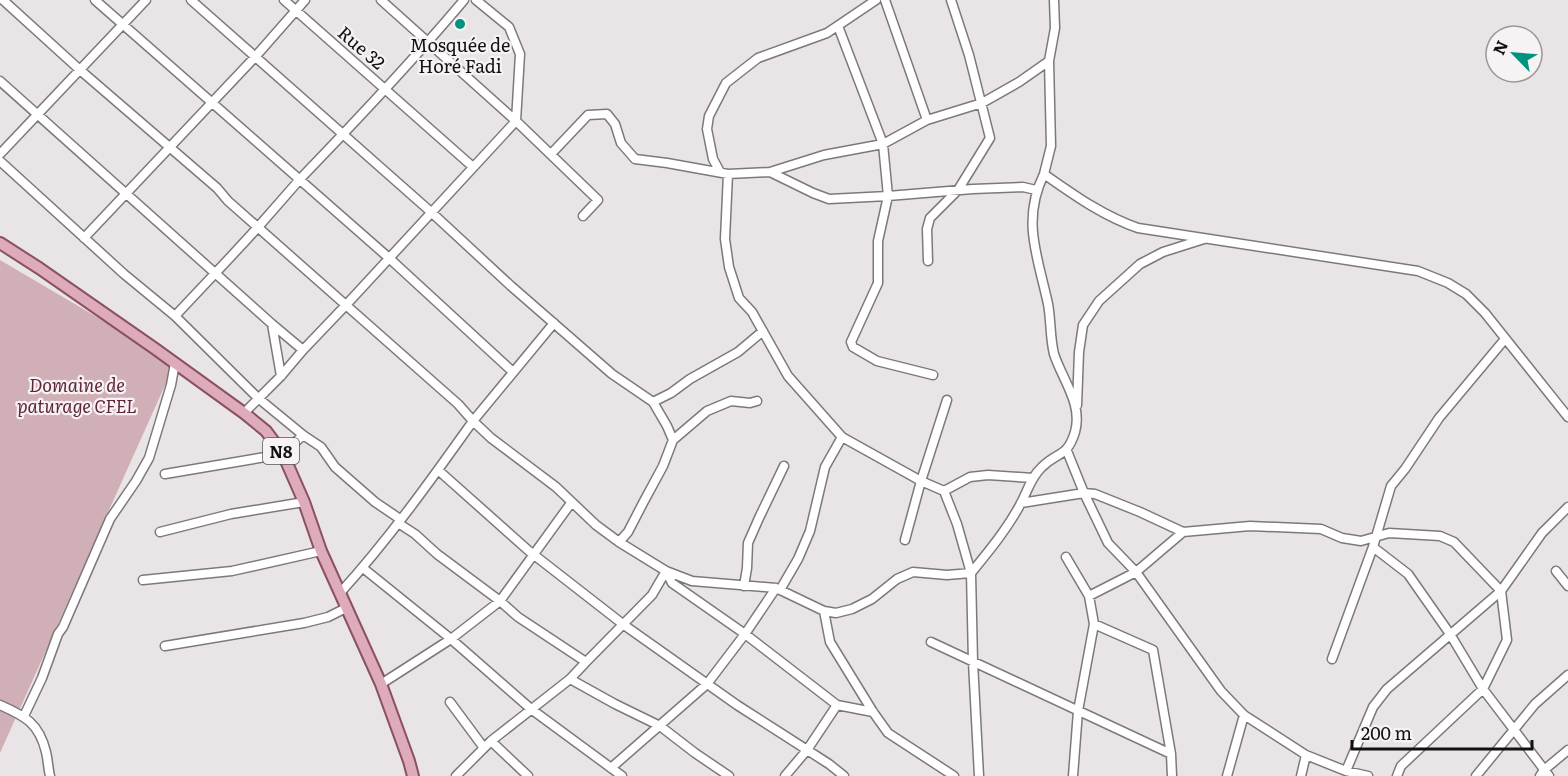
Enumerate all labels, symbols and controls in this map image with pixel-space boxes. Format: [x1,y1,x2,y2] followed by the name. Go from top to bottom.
[453,17,467,31] marker: Mosquée de Horé Fadi
[332,19,392,75] street label: Rue 32
[1484,24,1544,84] north arrow
[410,31,510,79] place label: Mosquée de Horé Fadi
[1486,36,1513,58] text: N
[17,371,137,419] park label: Domaine de paturage CFEL
[263,438,299,464] road number: N8
[1352,713,1532,751] scale bar
[1361,719,1412,746] text: 200 m

